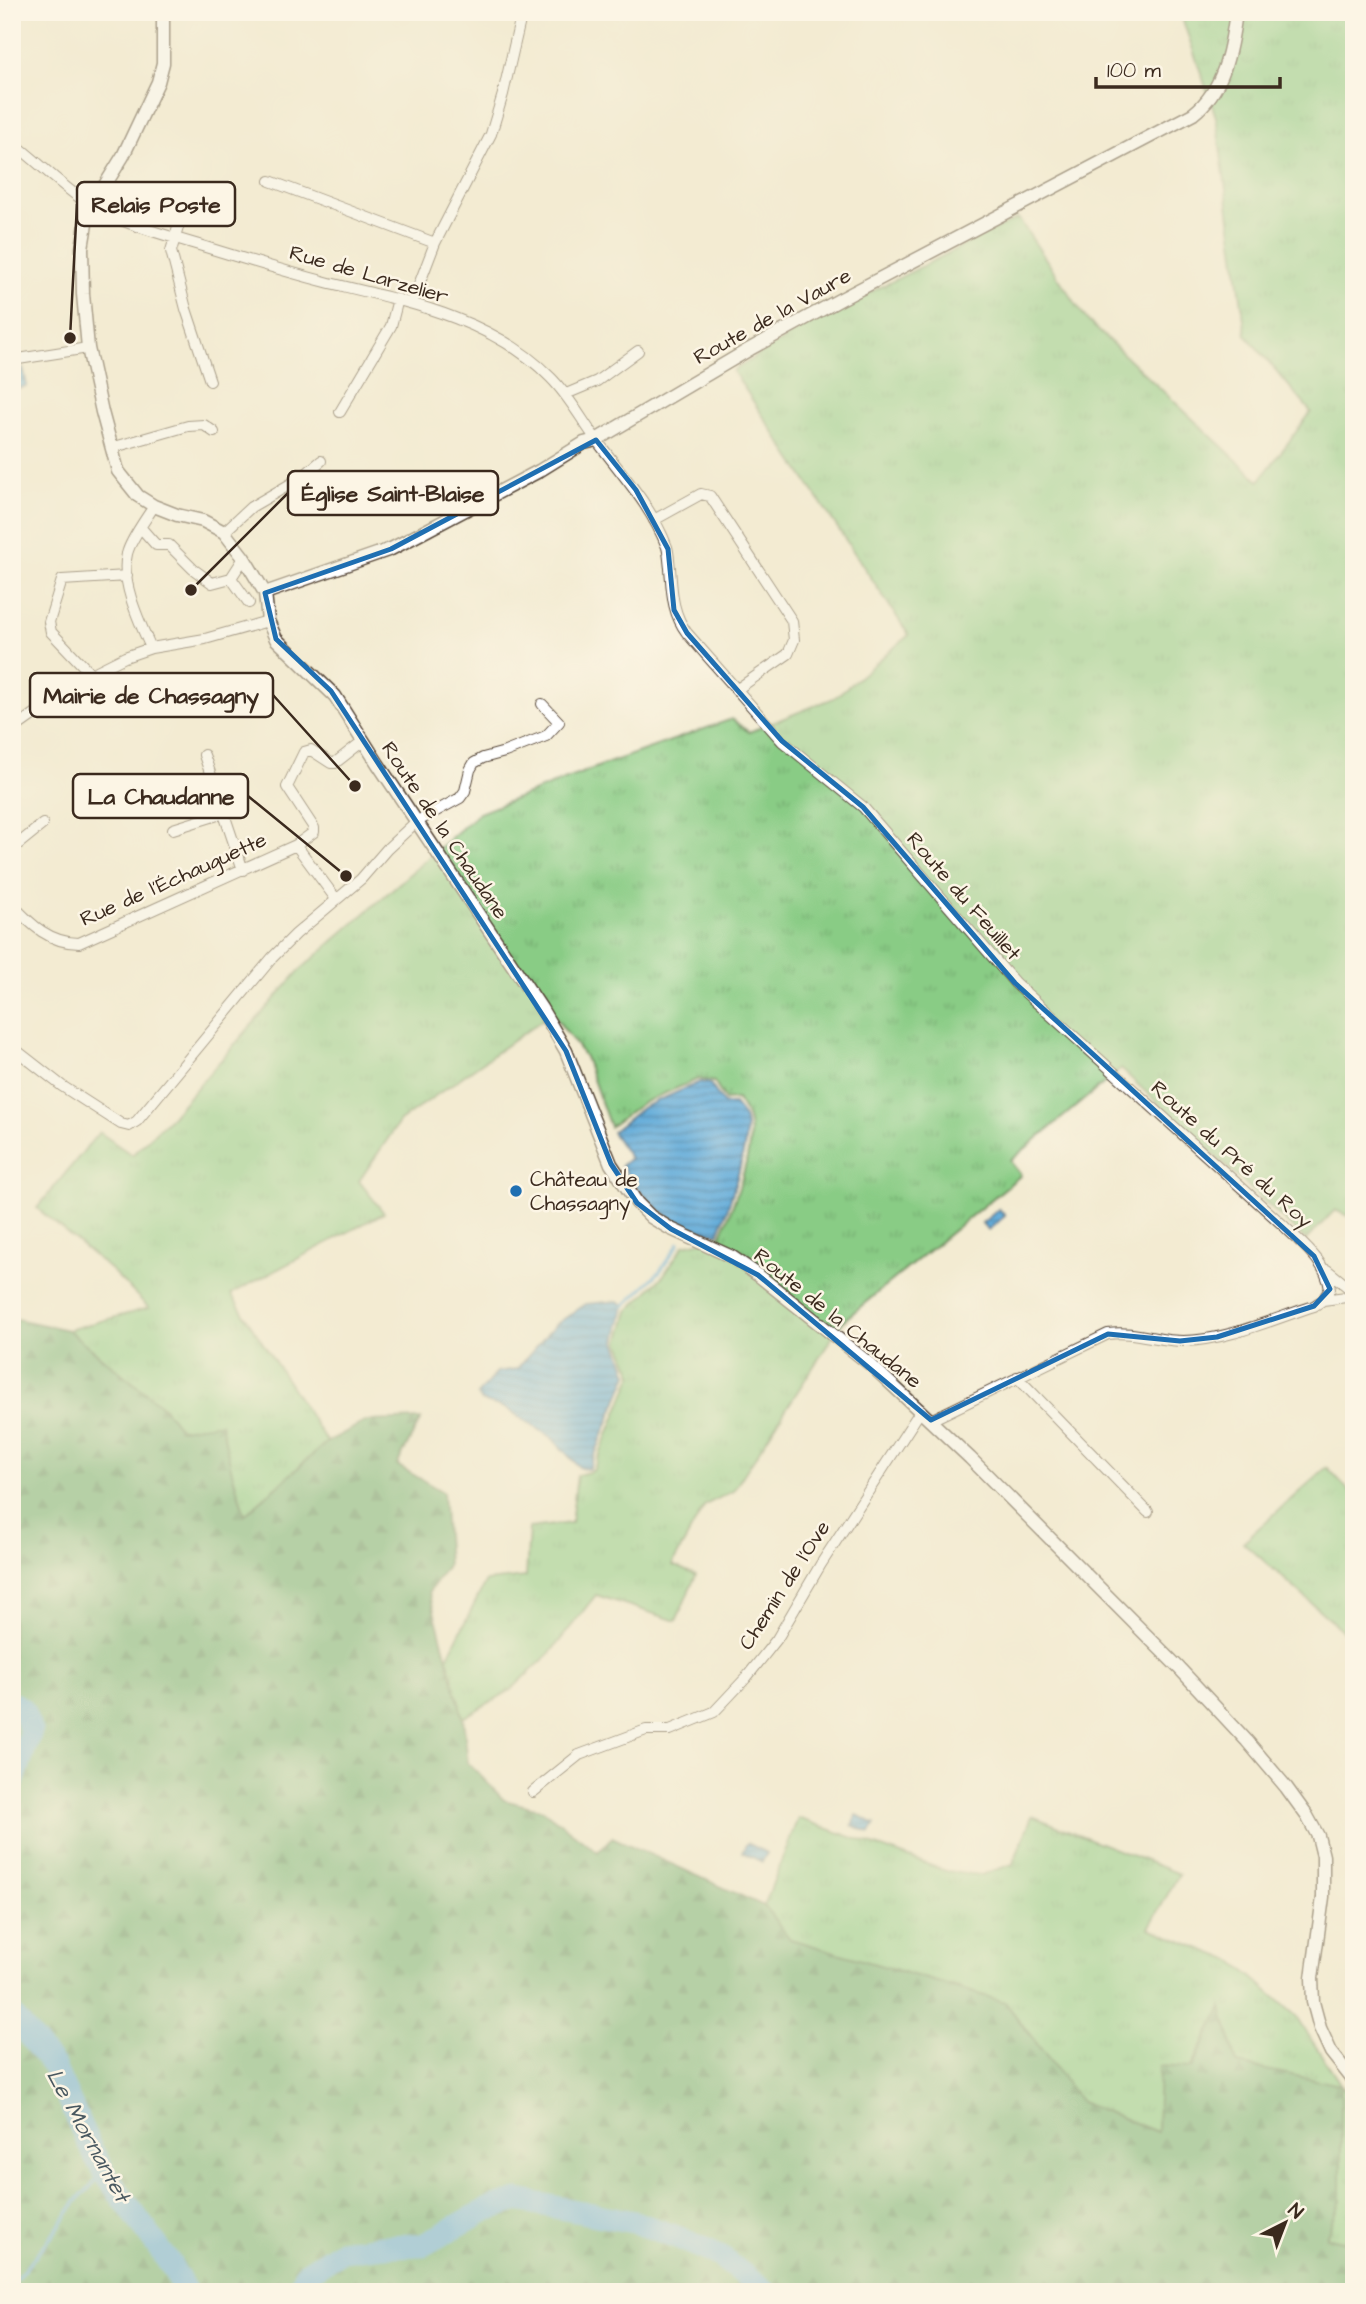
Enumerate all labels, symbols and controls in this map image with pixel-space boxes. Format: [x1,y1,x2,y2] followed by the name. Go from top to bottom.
[1096,46,1280,90] scale bar
[1107,56,1162,85] text: 100 m
[77,182,235,226] callout: Relais Poste
[91,189,221,221] text: Relais Poste
[286,238,452,311] street label: Rue de Larzelier
[688,261,856,372] street label: Route de la Vaure
[288,471,498,515] callout: Église Saint-Blaise
[302,478,485,511] text: Église Saint-Blaise
[30,673,273,717] callout: Mairie de Chassagny
[43,680,259,714] text: Mairie de Chassagny
[374,736,515,925] street label: Route de la Chaudane
[73,774,248,818] callout: La Chaudanne
[88,781,235,813] text: La Chaudanne
[75,825,272,935] street label: Rue de l'Échauguette
[900,826,1028,967] street label: Route du Feuillet
[1143,1074,1319,1237] street label: Route du Pré du Roy
[530,1165,638,1220] place label: Château de Chassagny
[508,1183,524,1199] marker: Château de Chassagny
[748,1241,928,1395] street label: Route de la Chaudane
[732,1515,837,1655] street label: Chemin de l'Ove
[38,2063,139,2210] water label: Le Mornantet
[1250,2188,1320,2258] north arrow
[1282,2197,1309,2226] text: N

